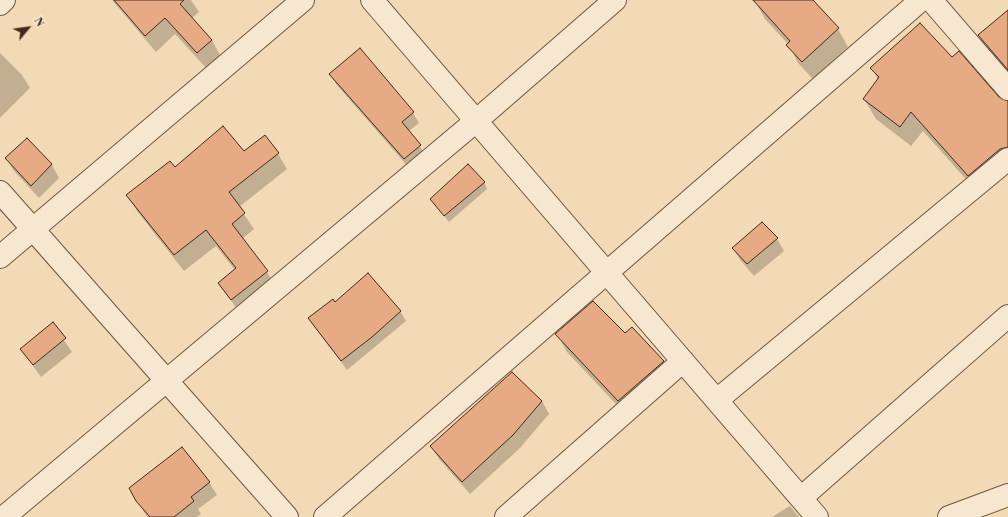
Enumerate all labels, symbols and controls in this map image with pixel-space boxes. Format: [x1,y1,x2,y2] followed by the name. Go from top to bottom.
[8,8,48,48] north arrow
[30,15,47,29] text: N

